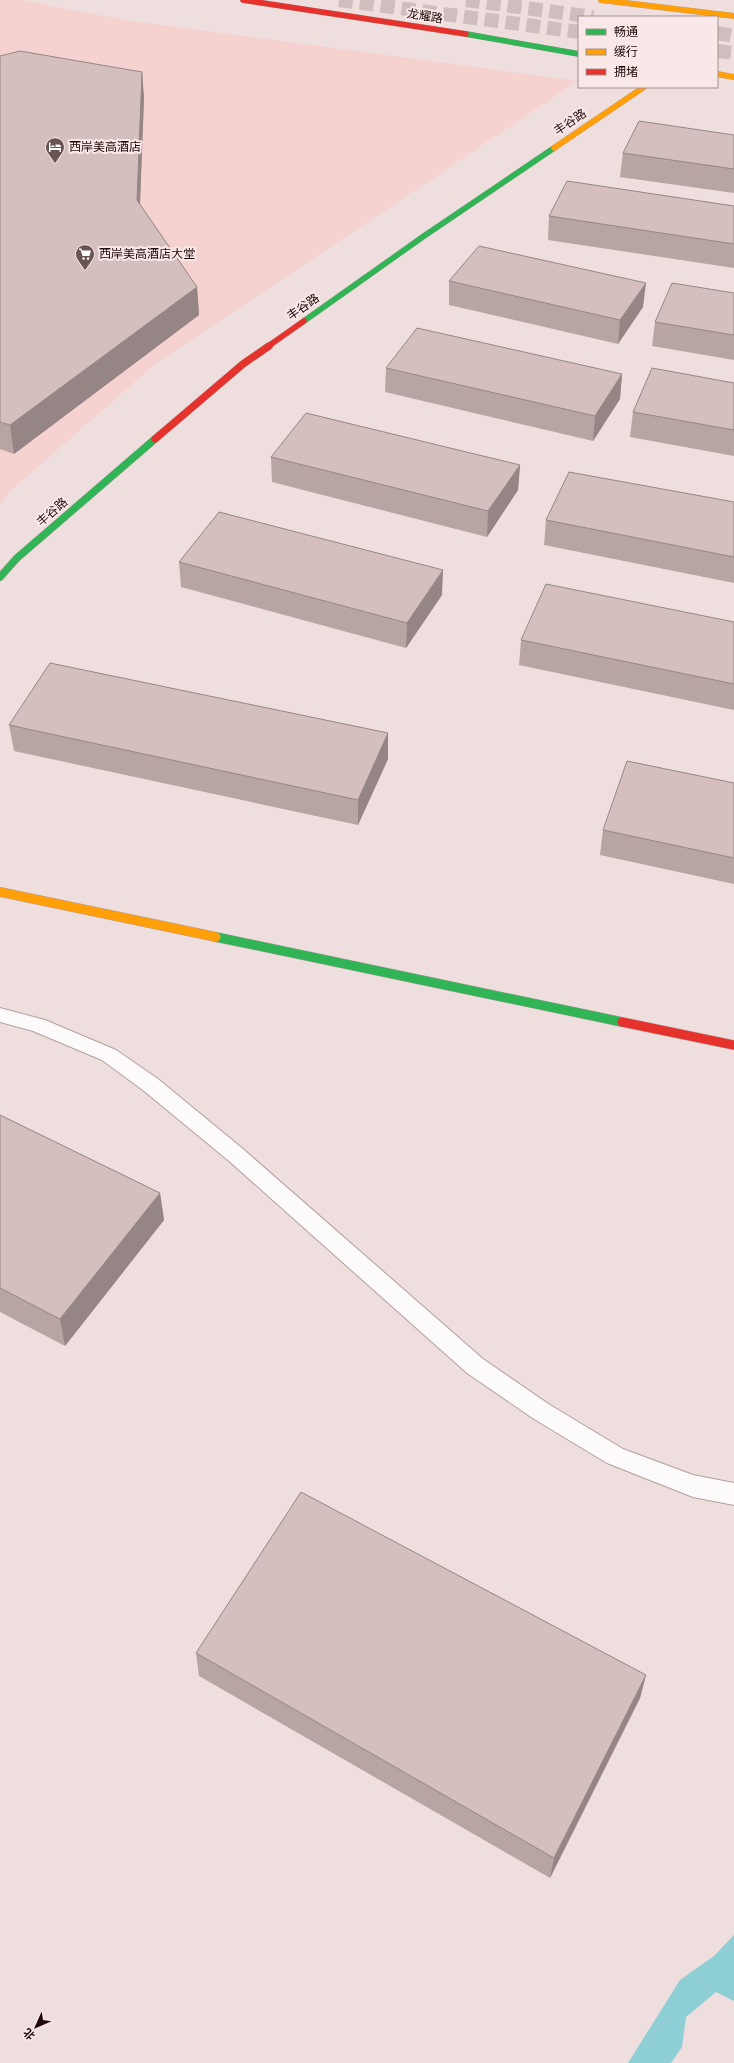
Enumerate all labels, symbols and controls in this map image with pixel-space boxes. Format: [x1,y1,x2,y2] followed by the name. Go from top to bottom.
[406,5,444,26] street label: 龙耀路
[578,16,718,88] legend
[614,24,638,39] text: 畅通
[614,44,638,59] text: 缓行
[614,64,638,79] text: 拥堵
[551,105,589,138] street label: 丰谷路
[44,136,66,164] hotel icon: 西岸美高酒店
[69,139,141,154] place label: 西岸美高酒店
[74,243,96,271] supermarket icon: 西岸美高酒店大堂
[99,246,195,261] place label: 西岸美高酒店大堂
[284,290,322,323] street label: 丰谷路
[33,494,70,529] street label: 丰谷路
[16,2007,56,2047] north arrow
[20,2025,38,2043] text: 北

